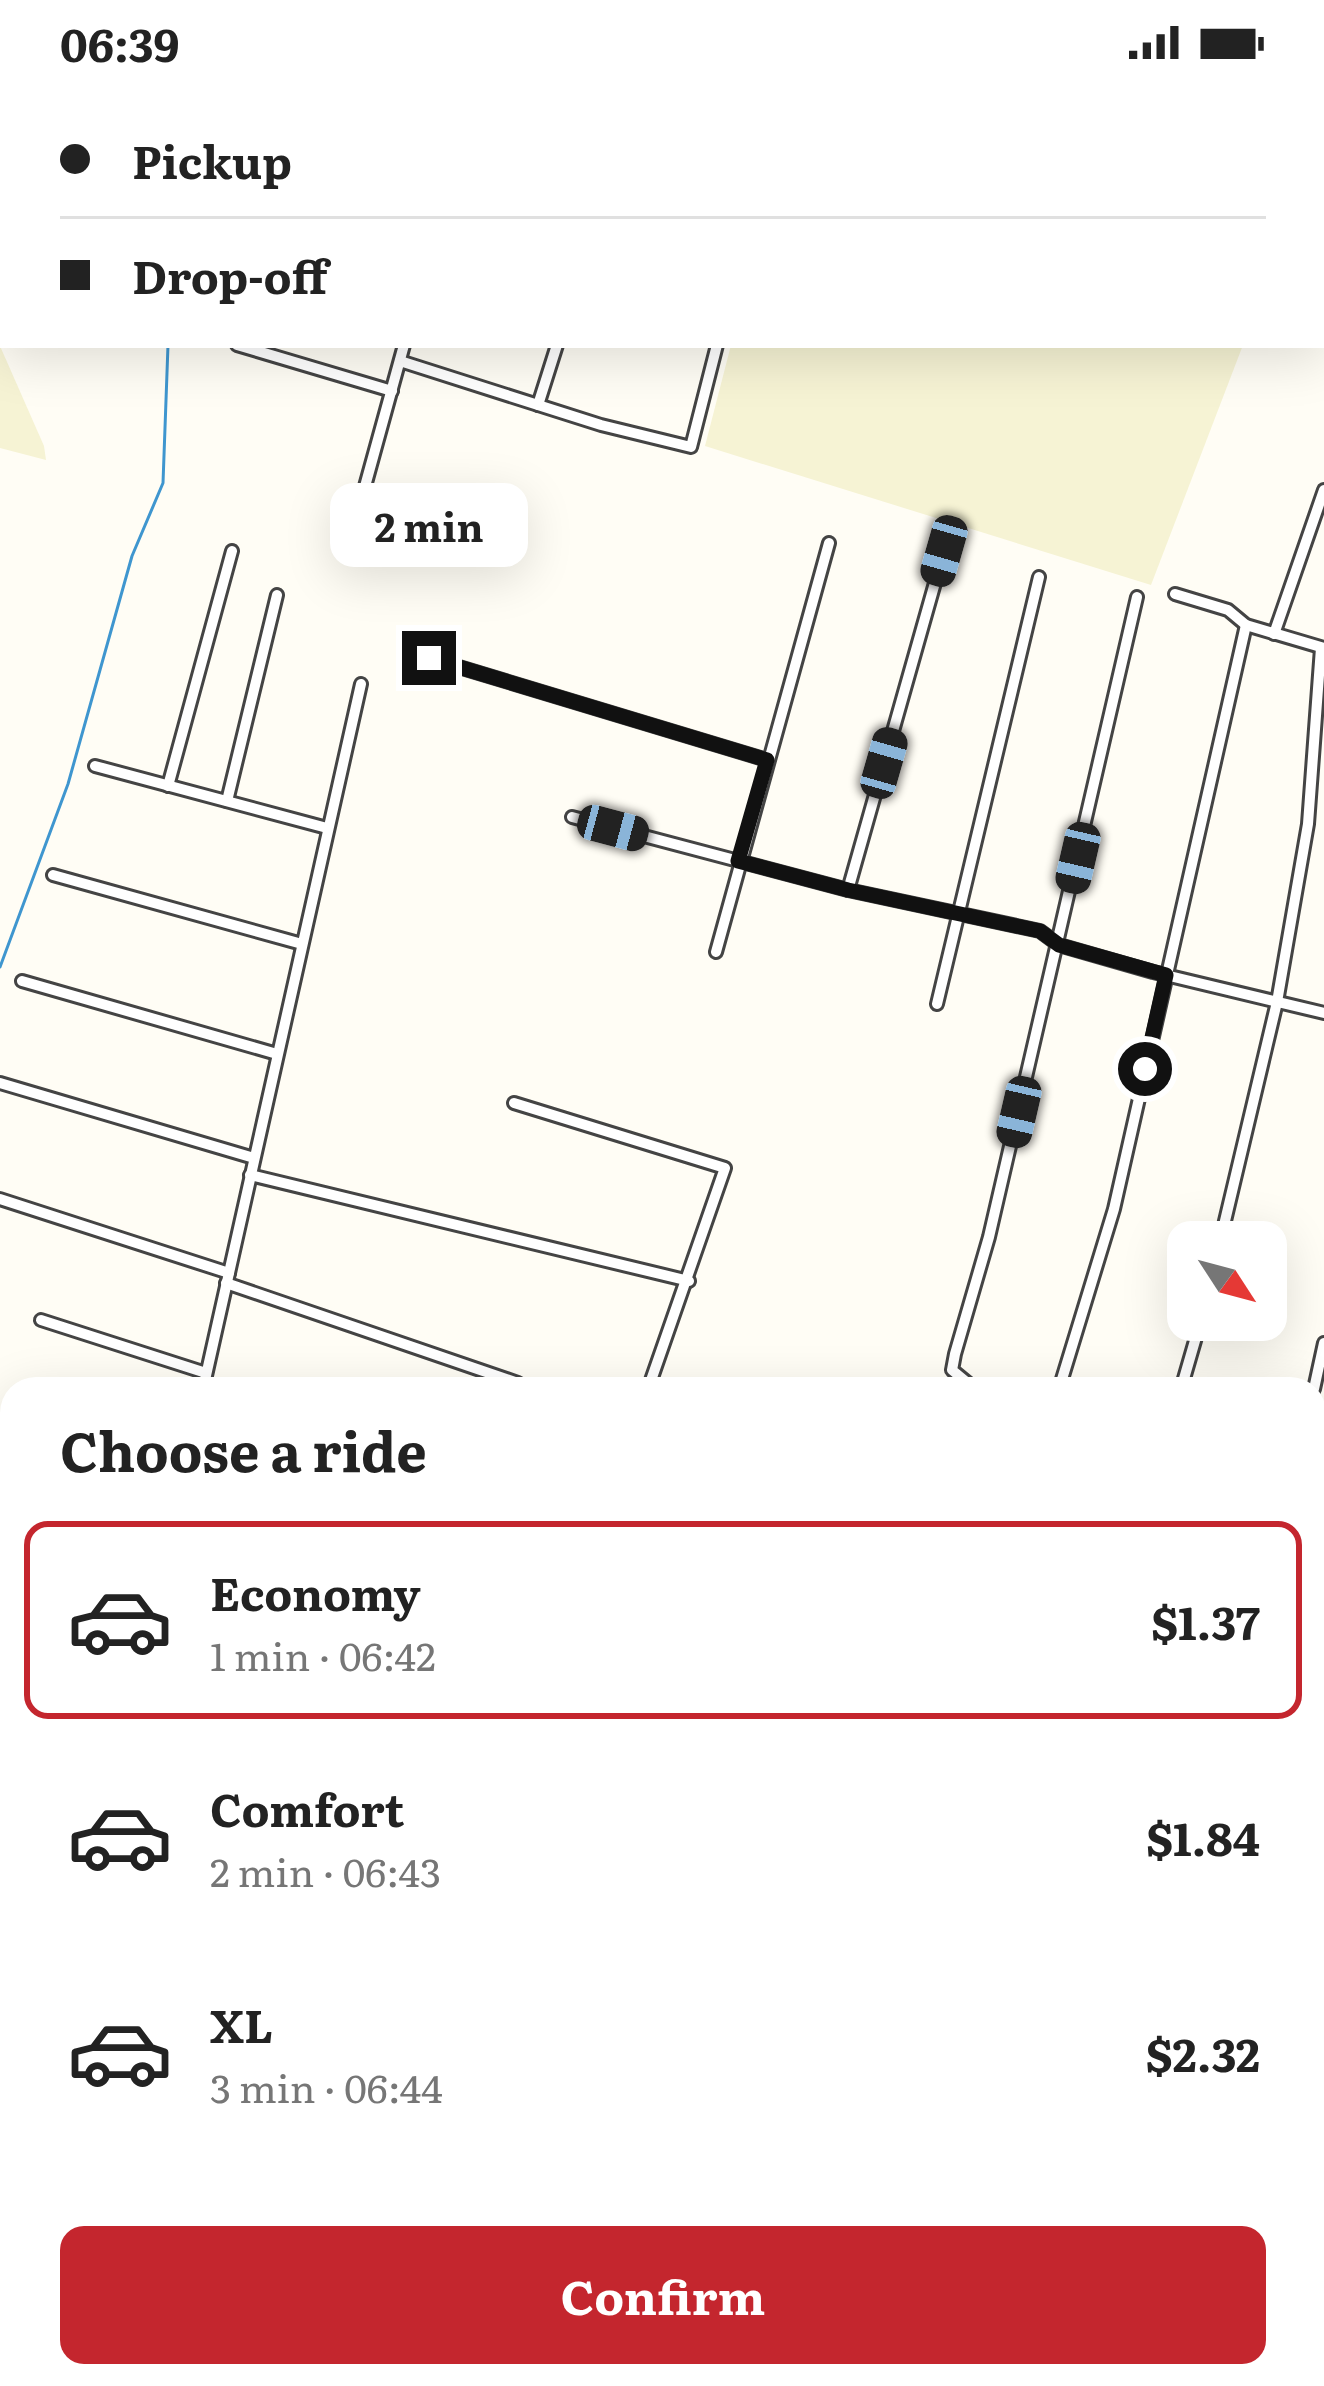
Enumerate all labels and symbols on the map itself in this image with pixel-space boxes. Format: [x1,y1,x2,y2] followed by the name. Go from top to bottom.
[330,484,528,568] callout: 2 min
[917,511,971,591] car
[402,631,456,685] route end
[857,723,911,803] car
[574,801,652,855] car
[1052,819,1104,897] car
[1118,1042,1172,1096] route start
[993,1073,1045,1151] car
[1167,1221,1287,1341] north arrow

